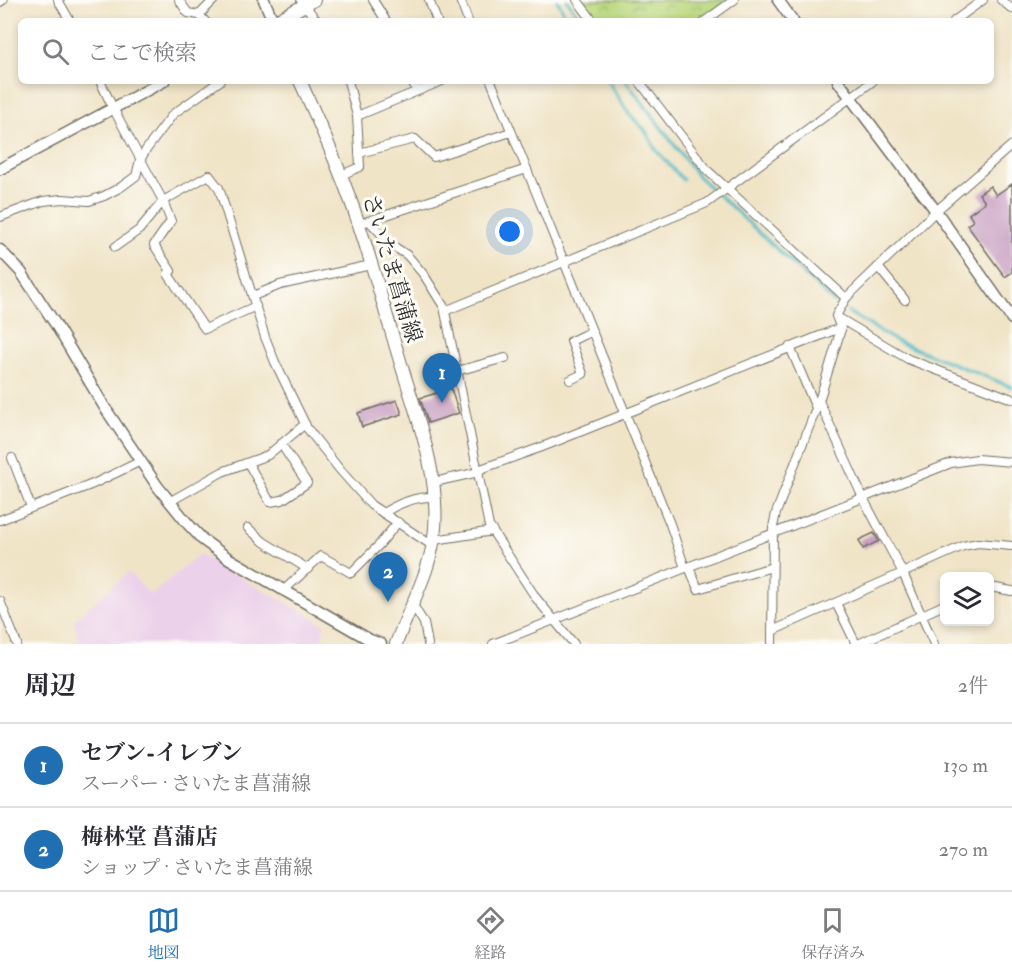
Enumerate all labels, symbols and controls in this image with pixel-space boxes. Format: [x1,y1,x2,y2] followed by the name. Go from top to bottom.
[18,18,994,84] search box
[39,35,72,68] icon: search
[87,39,197,67] text: ここで検索
[356,191,428,346] street label: さいたま菖蒲線
[495,217,524,246] your location
[422,354,462,403] pin: 1
[368,552,408,602] pin: 2
[940,572,994,626] map controls
[940,572,994,626] button: layers
[24,670,76,702] text: 周辺
[958,673,988,698] text: 2件
[81,739,243,767] text: セブン-イレブン
[40,753,47,778] text: 1
[943,753,988,778] text: 130 m
[81,771,311,796] text: スーパー · さいたま菖蒲線
[81,823,218,851] text: 梅林堂 菖蒲店
[38,837,49,862] text: 2
[939,837,988,862] text: 270 m
[81,855,313,880] text: ショップ · さいたま菖蒲線
[147,904,180,963] tab: 地図
[474,904,507,963] tab: 経路
[801,904,865,963] tab: 保存済み

